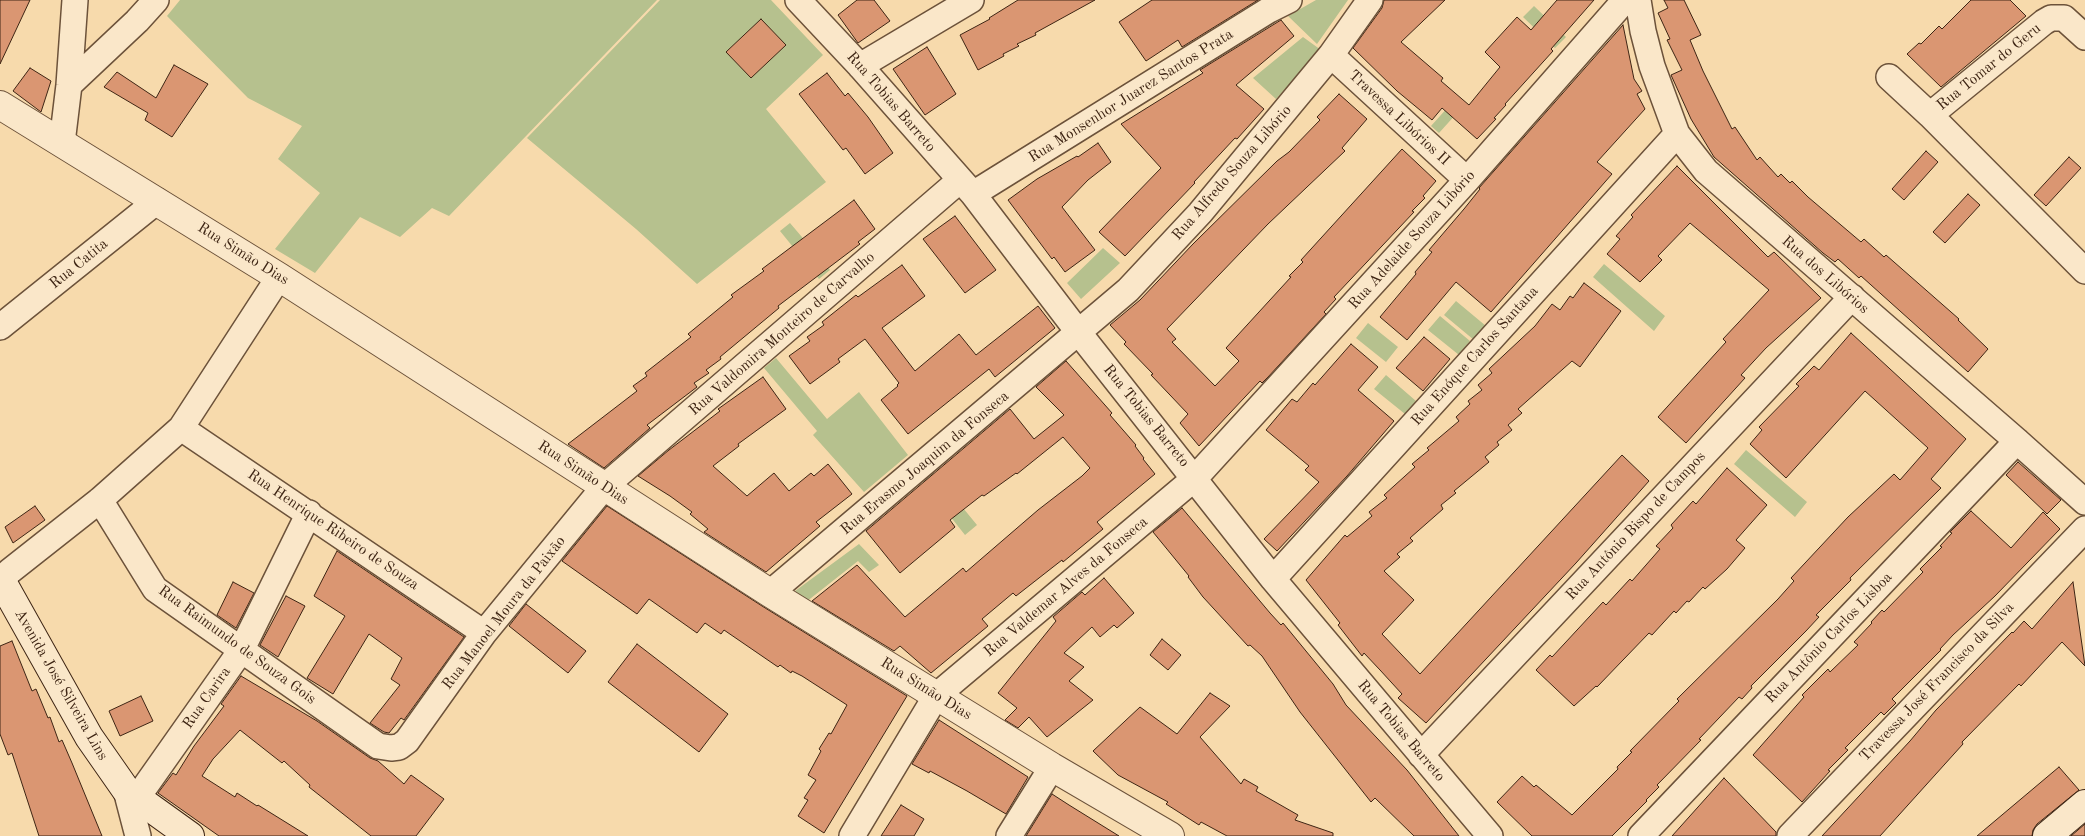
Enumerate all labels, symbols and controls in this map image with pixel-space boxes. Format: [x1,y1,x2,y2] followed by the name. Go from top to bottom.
[1933,20,2045,114] street label: Rua Tomar do Geru
[1025,25,1237,167] street label: Rua Monsenhor Juarez Santos Prata
[843,48,939,156] street label: Rua Tobias Barreto
[1345,66,1453,170] street label: Travessa Libórios II
[1168,102,1296,244] street label: Rua Alfredo Souza Libório
[1345,167,1479,313] street label: Rua Adelaide Souza Libório
[194,219,292,289] street label: Rua Simão Dias
[1778,232,1872,318] street label: Rua dos Libórios
[46,235,112,293] street label: Rua Catita
[685,248,879,420] street label: Rua Valdomira Monteiro de Carvalho
[1408,282,1542,430] street label: Rua Enóque Carlos Santana
[1099,361,1193,471] street label: Rua Tobias Barreto
[837,387,1013,539] street label: Rua Erasmo Joaquim da Fonseca
[534,437,632,509] street label: Rua Simão Dias
[1562,448,1710,604] street label: Rua Antônio Bispo de Campos
[244,466,422,594] street label: Rua Henrique Ribeiro de Souza
[980,513,1152,661] street label: Rua Valdemar Alves da Fonseca
[438,533,570,693] street label: Rua Manoel Moura da Paixão
[1762,569,1896,707] street label: Rua Antônio Carlos Lisboa
[155,582,319,708] street label: Rua Raimundo de Souza Gois
[1856,599,2018,765] street label: Travessa José Francisco da Silva
[10,606,112,764] street label: Avenida José Silveira Lins
[877,654,975,724] street label: Rua Simão Dias
[179,664,235,732] street label: Rua Carira
[1353,677,1449,785] street label: Rua Tobias Barreto

